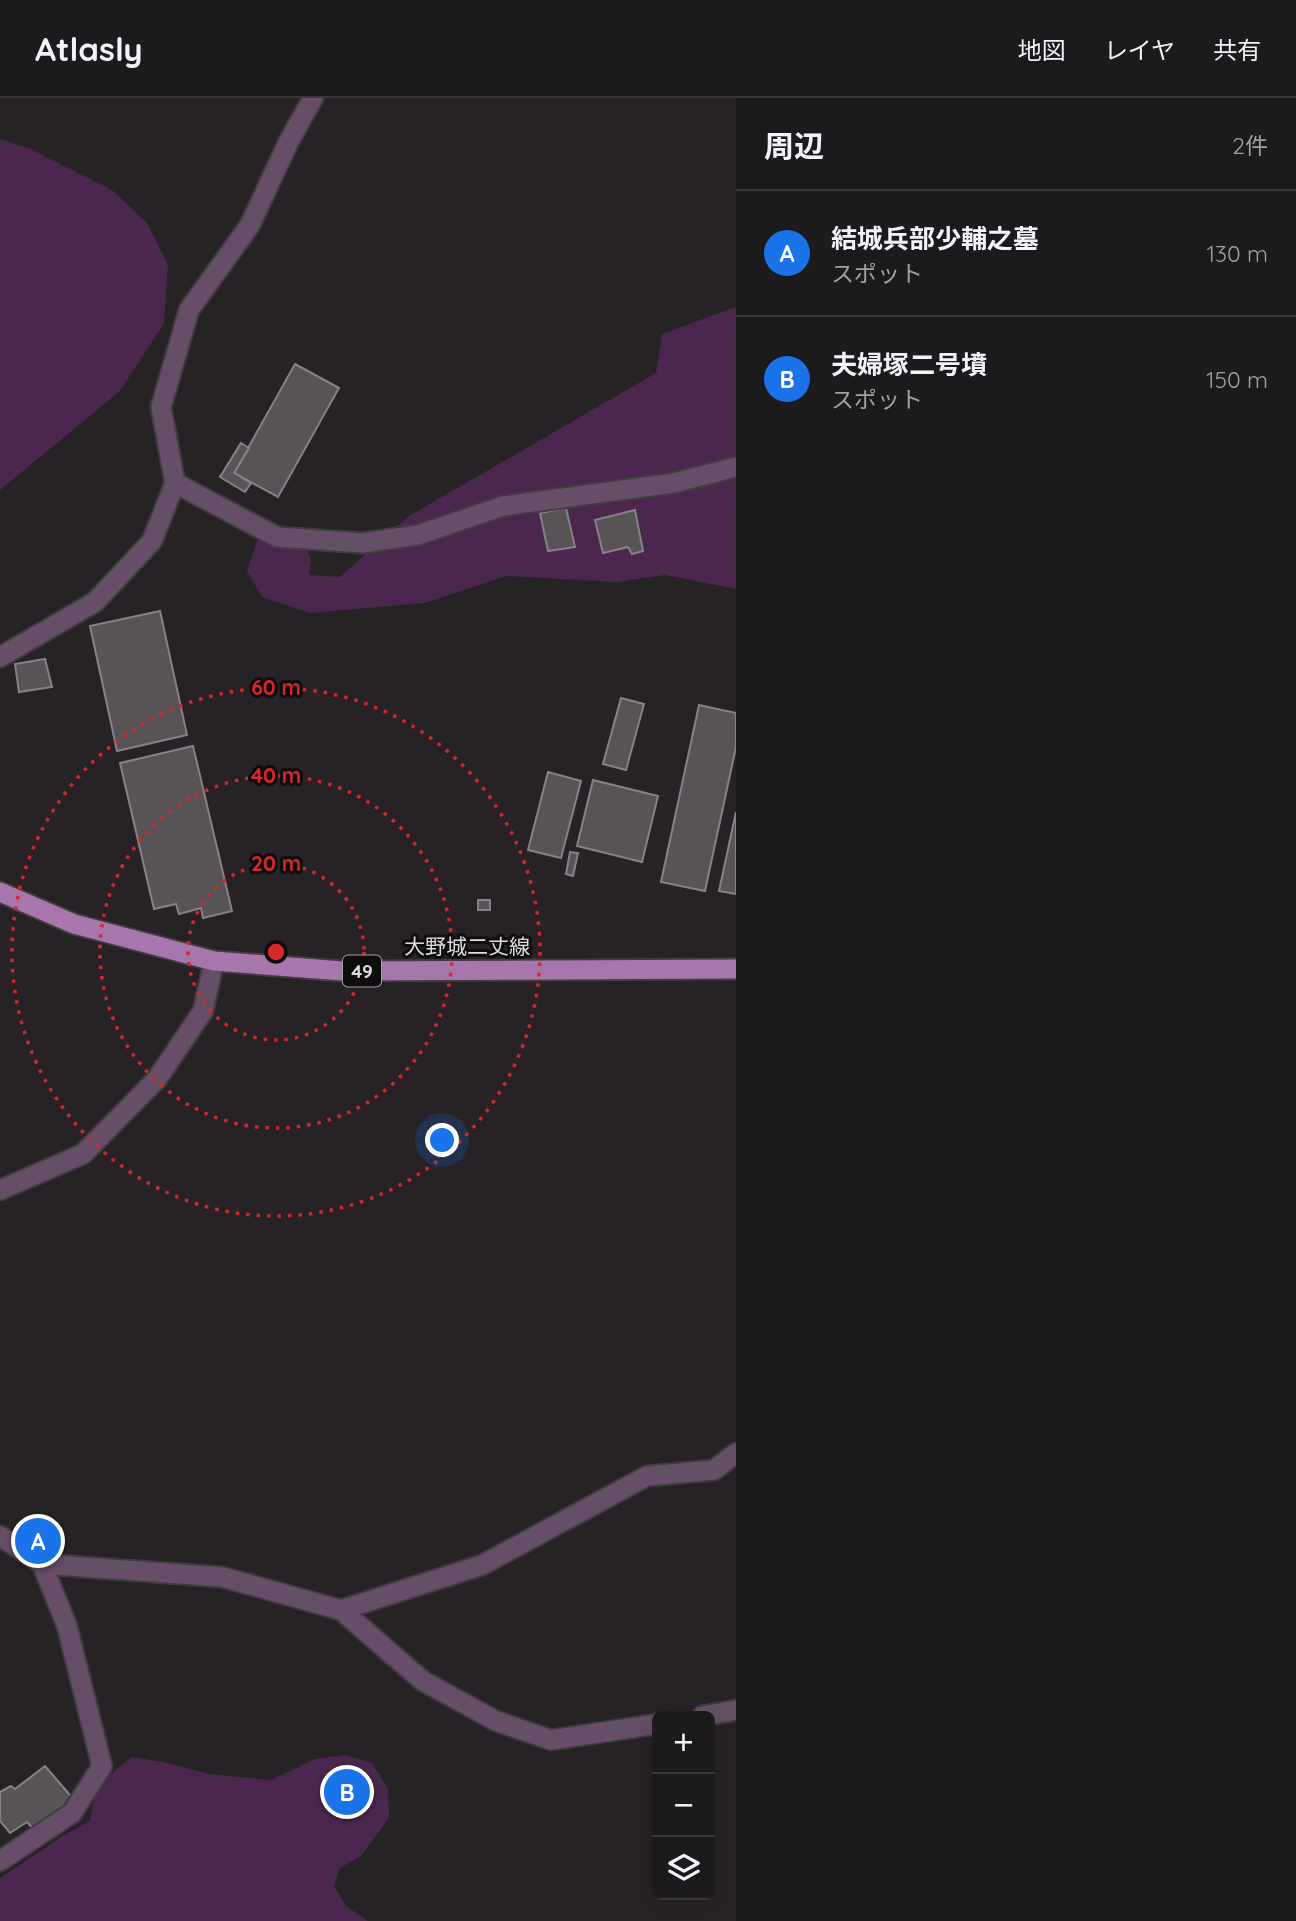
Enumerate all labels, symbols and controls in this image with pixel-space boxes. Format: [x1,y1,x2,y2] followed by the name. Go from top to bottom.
[35,28,143,69] text: Atlasly
[1018,35,1066,65] text: 地図
[1104,35,1175,65] text: レイヤ
[1213,35,1261,65] text: 共有
[764,127,824,165] text: 周辺
[1232,131,1268,160] text: 2件
[831,222,1039,255] text: 結城兵部少輔之墓
[780,239,794,268] text: A
[1206,239,1268,268] text: 130 m
[831,259,923,288] text: スポット
[831,348,987,381] text: 夫婦塚二号墳
[779,365,795,394] text: B
[1206,365,1268,394] text: 150 m
[831,385,923,414] text: スポット
[251,674,301,700] text: 60 m
[251,762,301,788] text: 40 m
[251,850,301,876] text: 20 m
[404,933,530,959] street label: 大野城二丈線
[264,940,288,964] centre of rings
[343,956,381,986] road number: 49
[425,1123,459,1157] your location
[15,1515,61,1567] pin: A
[652,1711,715,1900] map controls
[652,1711,715,1774] button: +
[324,1766,370,1818] pin: B
[652,1774,715,1837] button: −
[652,1837,715,1900] button: layers

